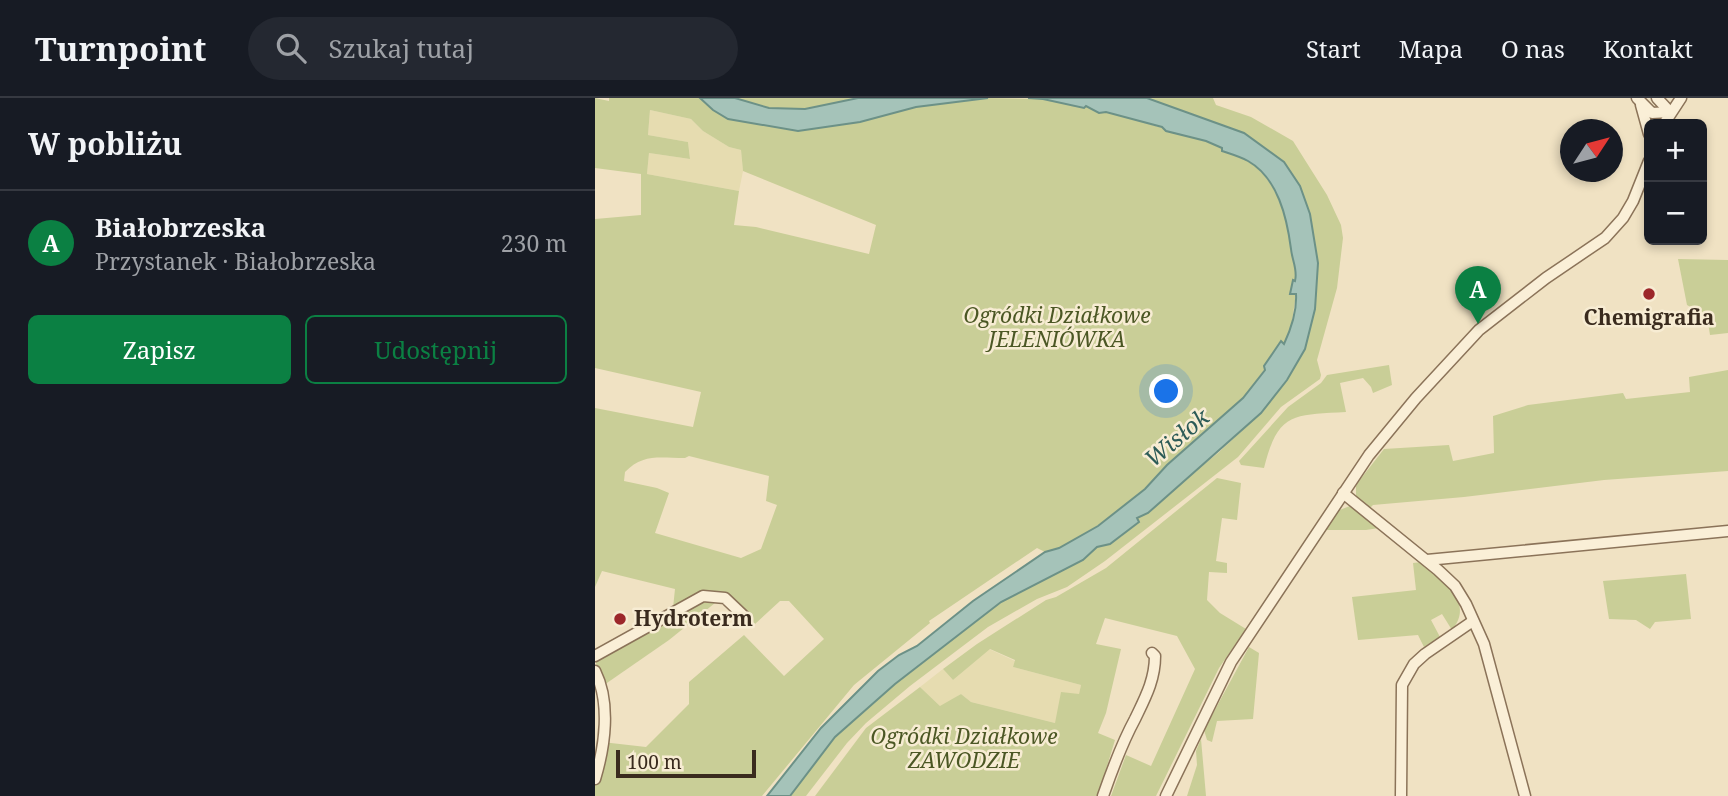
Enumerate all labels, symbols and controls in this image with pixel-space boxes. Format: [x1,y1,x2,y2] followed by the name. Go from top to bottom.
[248,17,738,80] search box
[35,26,206,71] text: Turnpoint
[272,29,310,67] icon: search
[328,30,474,66] text: Szukaj tutaj
[1306,32,1361,65] text: Start
[1399,32,1463,65] text: Mapa
[1501,32,1565,65] text: O nas
[1603,32,1693,65] text: Kontakt
[1560,119,1623,182] north arrow
[1644,119,1707,245] map controls
[1644,119,1707,182] button: +
[28,123,182,164] text: W pobliżu
[1644,182,1707,245] button: −
[95,209,266,245] text: Białobrzeska
[42,227,60,259] text: A
[501,227,567,259] text: 230 m
[95,245,376,277] text: Przystanek · Białobrzeska
[1455,266,1501,324] pin: A
[1641,286,1657,302] marker: Chemigrafia
[963,301,1151,353] park label: Ogródki Działkowe JELENIÓWKA
[1584,303,1714,331] place label: Chemigrafia
[28,315,291,384] button: Zapisz
[305,315,567,384] button: Udostępnij
[1149,374,1183,408] your location
[1137,400,1216,474] water label: Wisłok
[634,604,753,632] place label: Hydroterm
[612,611,628,627] marker: Hydroterm
[870,722,1058,774] park label: Ogródki Działkowe ZAWODZIE
[616,747,756,779] scale bar
[627,749,682,775] text: 100 m

